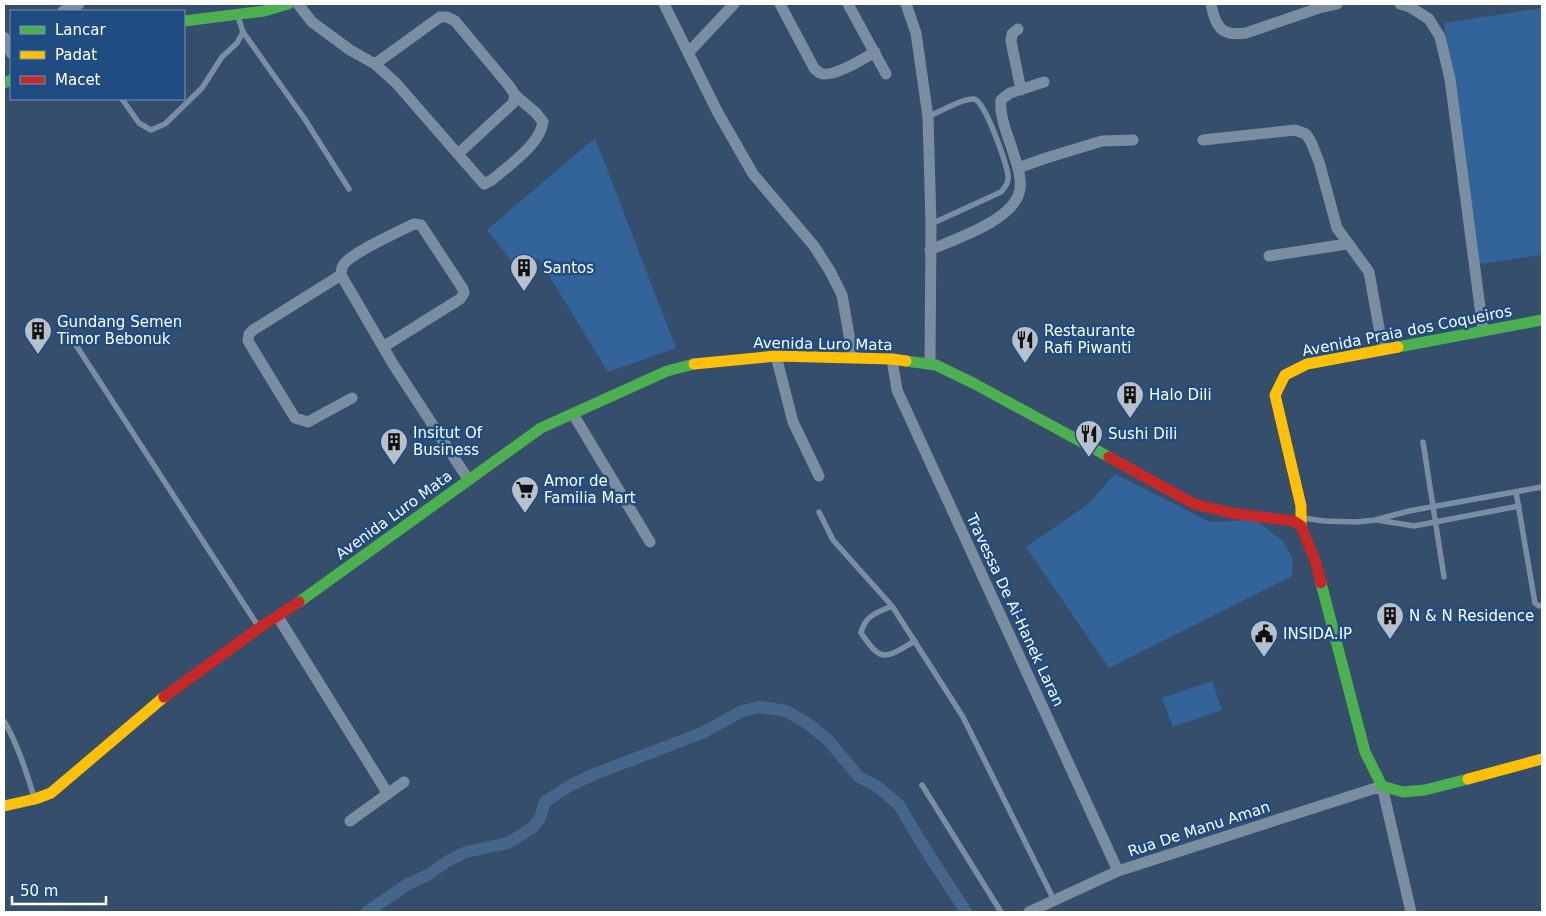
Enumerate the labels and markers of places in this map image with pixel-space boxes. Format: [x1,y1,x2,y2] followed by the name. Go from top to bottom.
[509,253,539,292] building icon: Santos
[543,259,594,277] place label: Santos
[56,313,182,348] place label: Gundang Semen Timor Bebonuk
[23,316,53,355] building icon: Gundang Semen Timor Bebonuk
[1044,322,1135,357] place label: Restaurante Rafi Piwanti
[1010,325,1040,364] restaurant icon: Restaurante Rafi Piwanti
[1115,380,1145,419] building icon: Halo Dili
[1149,386,1212,404] place label: Halo Dili
[1074,419,1104,458] restaurant icon: Sushi Dili
[413,424,483,459] place label: Insitut Of Business
[1108,425,1177,443] place label: Sushi Dili
[379,427,409,466] building icon: Insitut Of Business
[544,472,636,507] place label: Amor de Familia Mart
[510,475,540,514] supermarket icon: Amor de Familia Mart
[1375,601,1405,640] building icon: N & N Residence
[1409,607,1534,625] place label: N & N Residence
[1249,619,1279,658] public building icon: INSIDA.IP
[1283,625,1352,643] place label: INSIDA.IP

